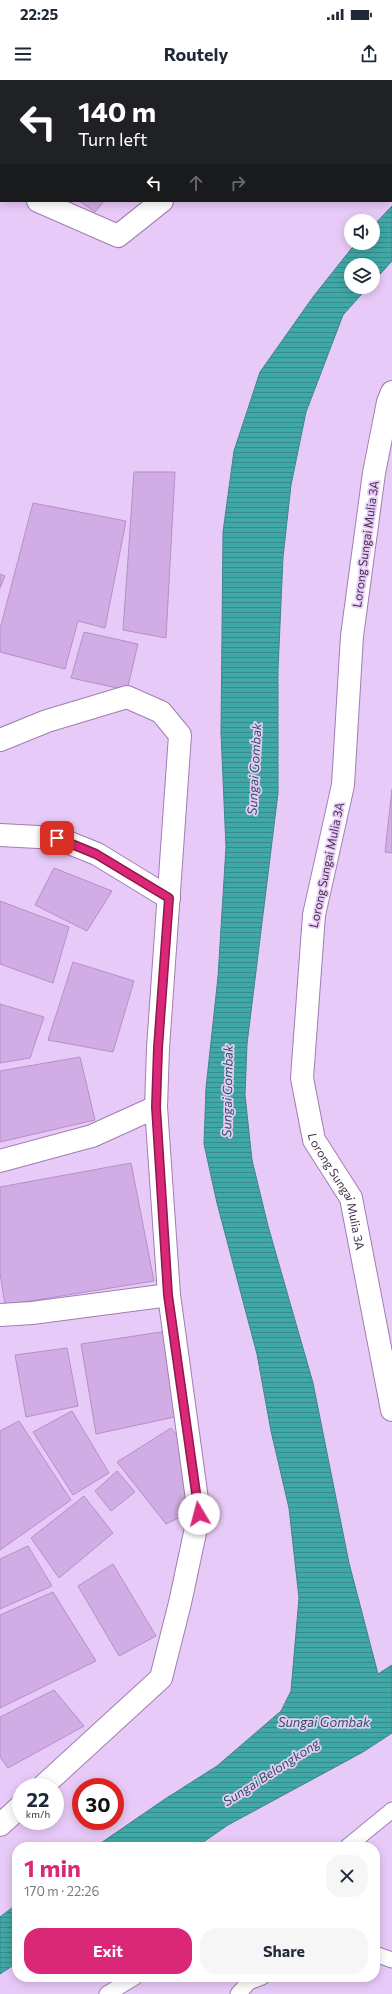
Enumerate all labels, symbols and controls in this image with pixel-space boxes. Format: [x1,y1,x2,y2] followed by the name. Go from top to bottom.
[20,5,58,23] text: 22:25
[12,43,34,65] icon: menu
[164,43,228,65] text: Routely
[358,43,380,65] icon: share
[78,94,156,128] text: 140 m
[12,96,64,148] icon: left
[78,128,147,150] text: Turn left
[143,172,165,194] icon: left
[185,172,207,194] icon: ahead
[227,172,249,194] icon: right
[344,214,380,294] map controls
[344,214,380,250] button: sound
[344,258,380,294] button: layers
[349,480,381,608] street label: Lorong Sungai Mulia 3A
[244,722,264,815] water label: Sungai Gombak
[306,801,346,929] street label: Lorong Sungai Mulia 3A
[40,821,74,855] pin
[46,827,68,849] icon: arrive
[218,1044,236,1137] water label: Sungai Gombak
[306,1132,368,1251] street label: Lorong Sungai Mulia 3A
[178,1493,220,1535] position arrow
[278,1714,371,1730] water label: Sungai Gombak
[220,1734,323,1809] water label: Sungai Belongkong
[72,1778,124,1830] speed limit sign: 30
[27,1787,49,1811] text: 22
[26,1808,50,1820] text: km/h
[24,1853,81,1882] text: 1 min
[326,1855,368,1897] button: close
[24,1883,99,1899] text: 170 m · 22:26
[24,1928,192,1974] button: Exit
[200,1928,368,1974] button: Share

